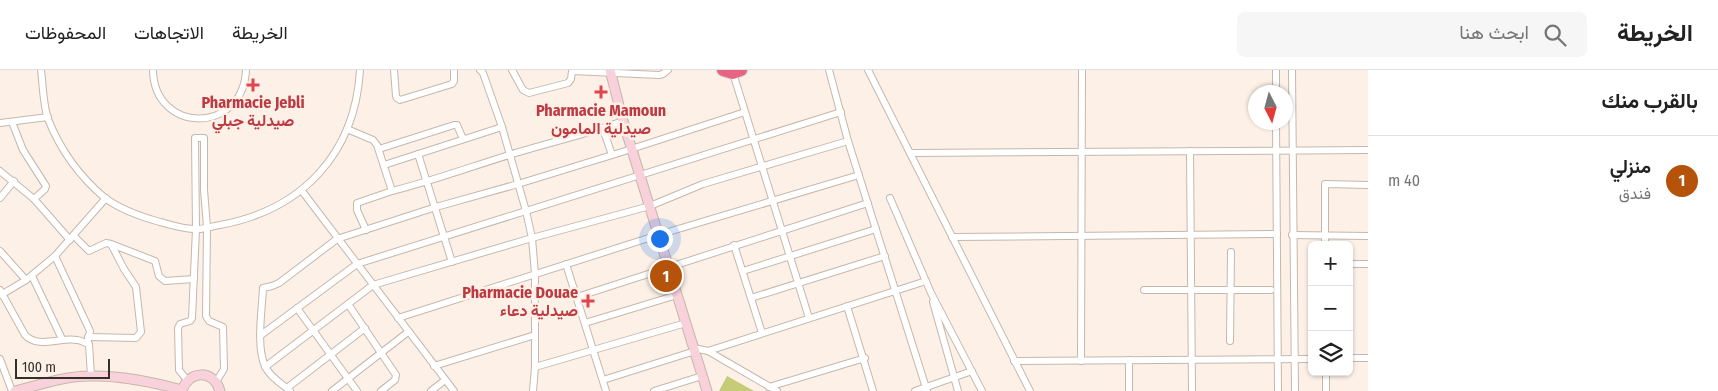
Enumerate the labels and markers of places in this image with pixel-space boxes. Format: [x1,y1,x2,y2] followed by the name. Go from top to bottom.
[247,79,259,91] marker: Pharmacie Jebli صيدلية جبلي
[595,86,607,98] marker: Pharmacie Mamoun صيدلية المامون
[201,93,305,134] place label: Pharmacie Jebli صيدلية جبلي
[536,101,666,139] place label: Pharmacie Mamoun صيدلية المامون
[650,257,682,295] pin: 1
[462,283,578,320] place label: Pharmacie Douae صيدلية دعاء
[582,295,594,307] marker: Pharmacie Douae صيدلية دعاء

